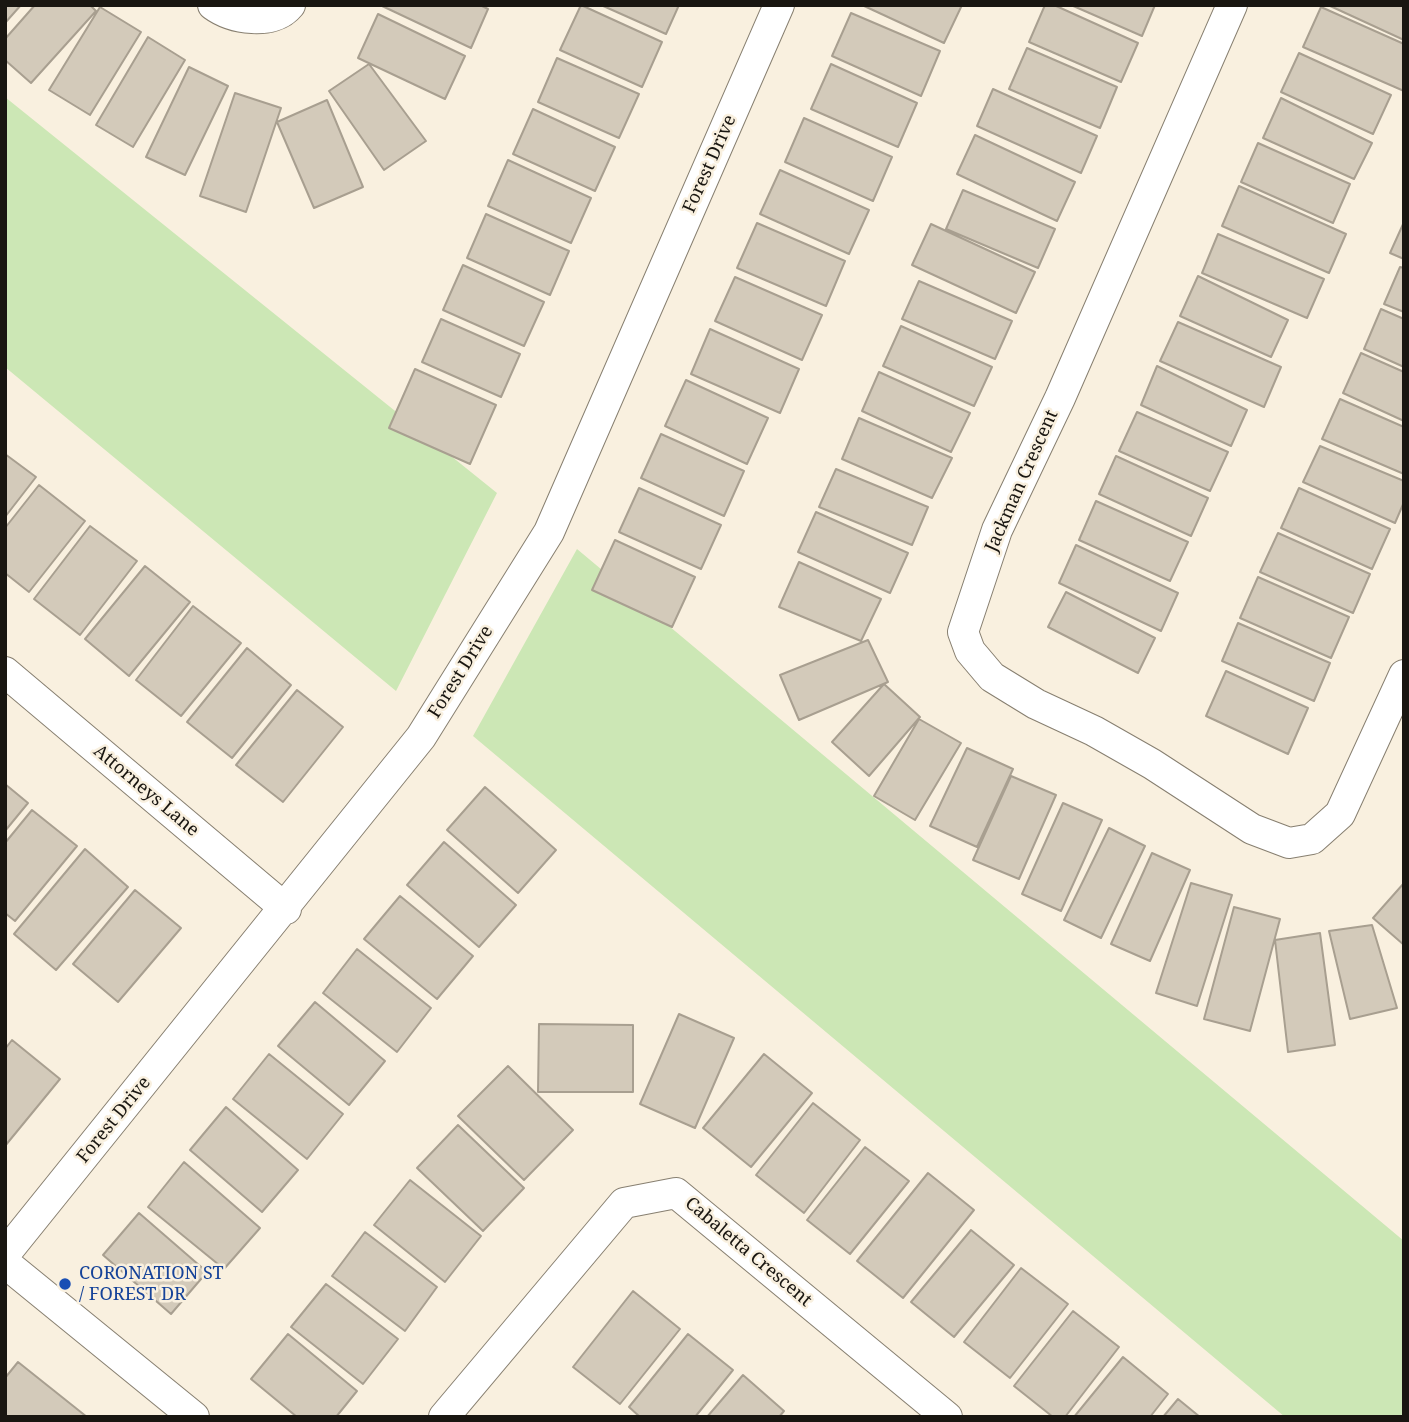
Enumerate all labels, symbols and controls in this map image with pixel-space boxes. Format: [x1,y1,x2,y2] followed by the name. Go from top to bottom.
[679,112,741,216] street label: Forest Drive
[981,407,1063,555] street label: Jackman Crescent
[424,622,498,722] street label: Forest Drive
[89,741,203,841] street label: Attorneys Lane
[73,1072,155,1168] street label: Forest Drive
[680,1193,816,1311] street label: Cabaletta Crescent
[79,1263,223,1306] place label: CORONATION ST / FOREST DR
[57,1276,73,1292] marker: CORONATION ST / FOREST DR

